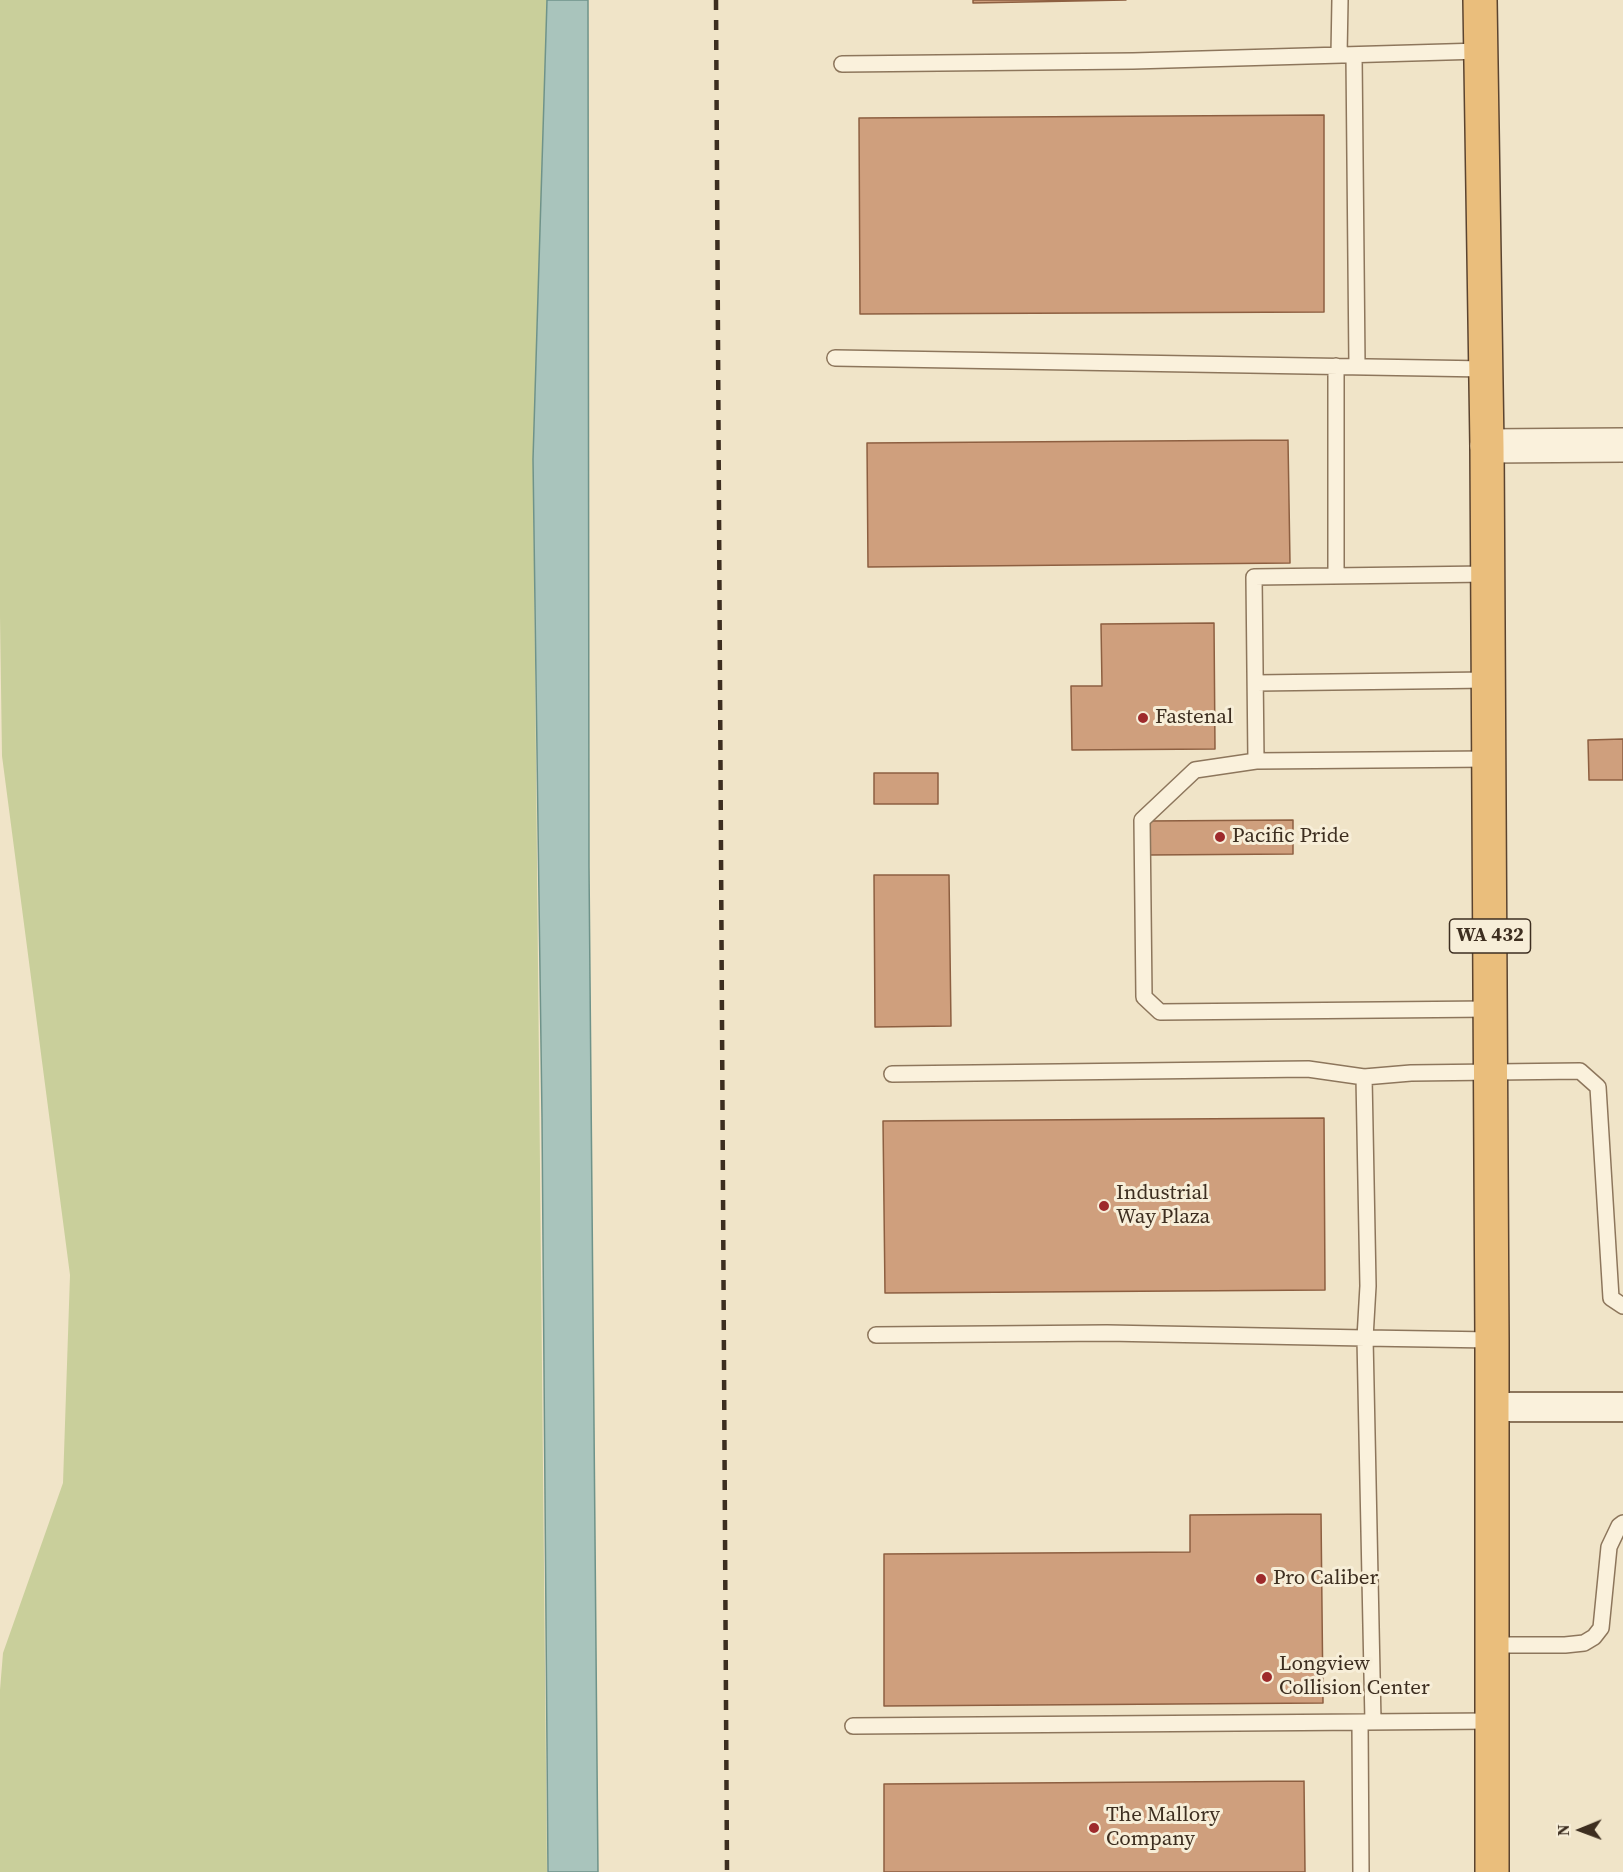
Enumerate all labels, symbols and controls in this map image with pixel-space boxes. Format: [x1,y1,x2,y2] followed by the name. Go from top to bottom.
[1155,705,1233,731] place label: Fastenal
[1136,711,1150,725] marker: Fastenal
[1232,824,1349,850] place label: Pacific Pride
[1213,830,1227,844] marker: Pacific Pride
[1450,919,1530,953] road number: WA 432
[1116,1181,1210,1231] place label: Industrial Way Plaza
[1097,1199,1111,1213] marker: Industrial Way Plaza
[1273,1566,1378,1592] place label: Pro Caliber
[1254,1572,1268,1586] marker: Pro Caliber
[1279,1652,1430,1702] place label: Longview Collision Center
[1260,1670,1274,1684] marker: Longview Collision Center
[1551,1800,1611,1860] north arrow
[1106,1803,1220,1853] place label: The Mallory Company
[1087,1821,1101,1835] marker: The Mallory Company
[1552,1824,1574,1836] text: N

